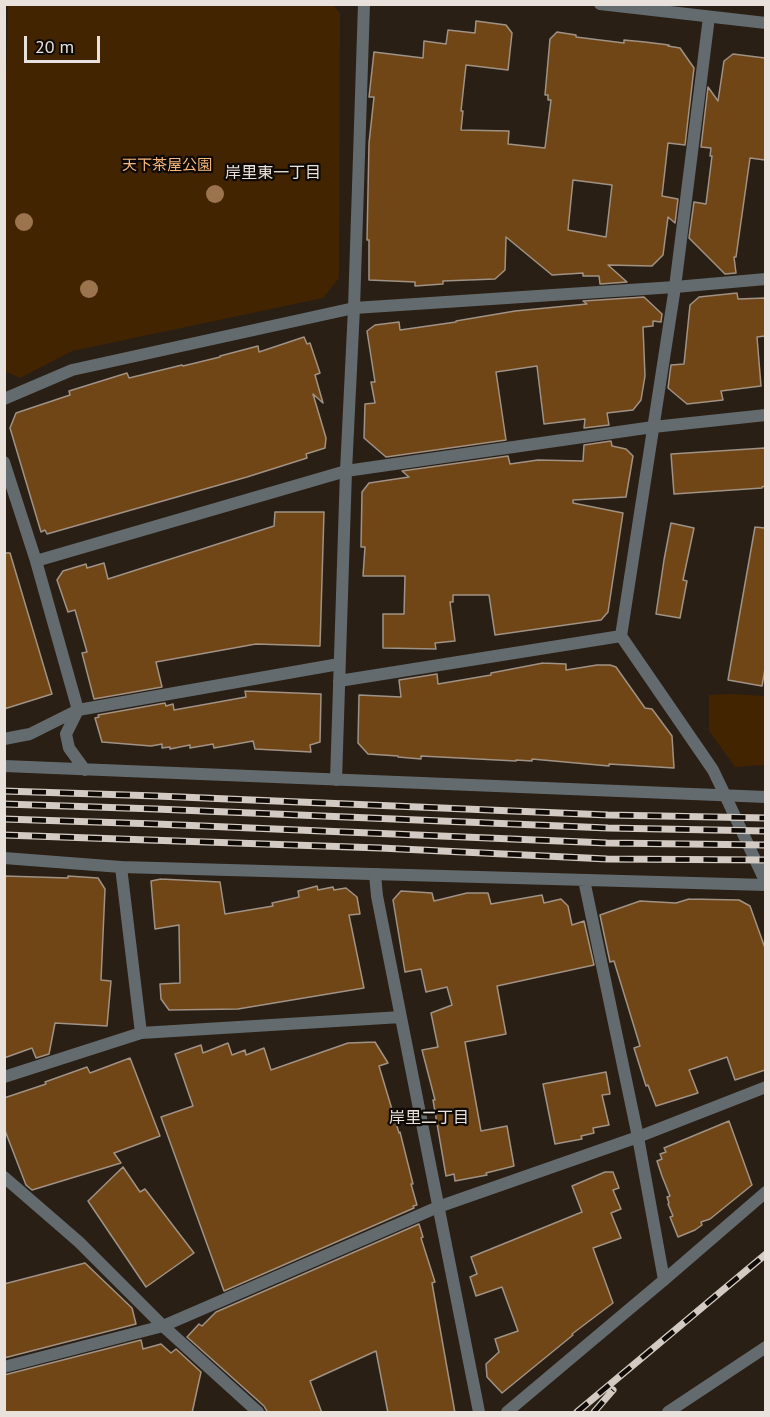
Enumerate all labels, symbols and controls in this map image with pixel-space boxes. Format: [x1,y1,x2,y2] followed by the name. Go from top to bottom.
[27,24,104,62] scale bar
[35,35,74,58] text: 20 m
[122,157,212,175] park label: 天下茶屋公園
[225,163,321,183] district label: 岸里東一丁目
[389,1108,469,1128] district label: 岸里二丁目

